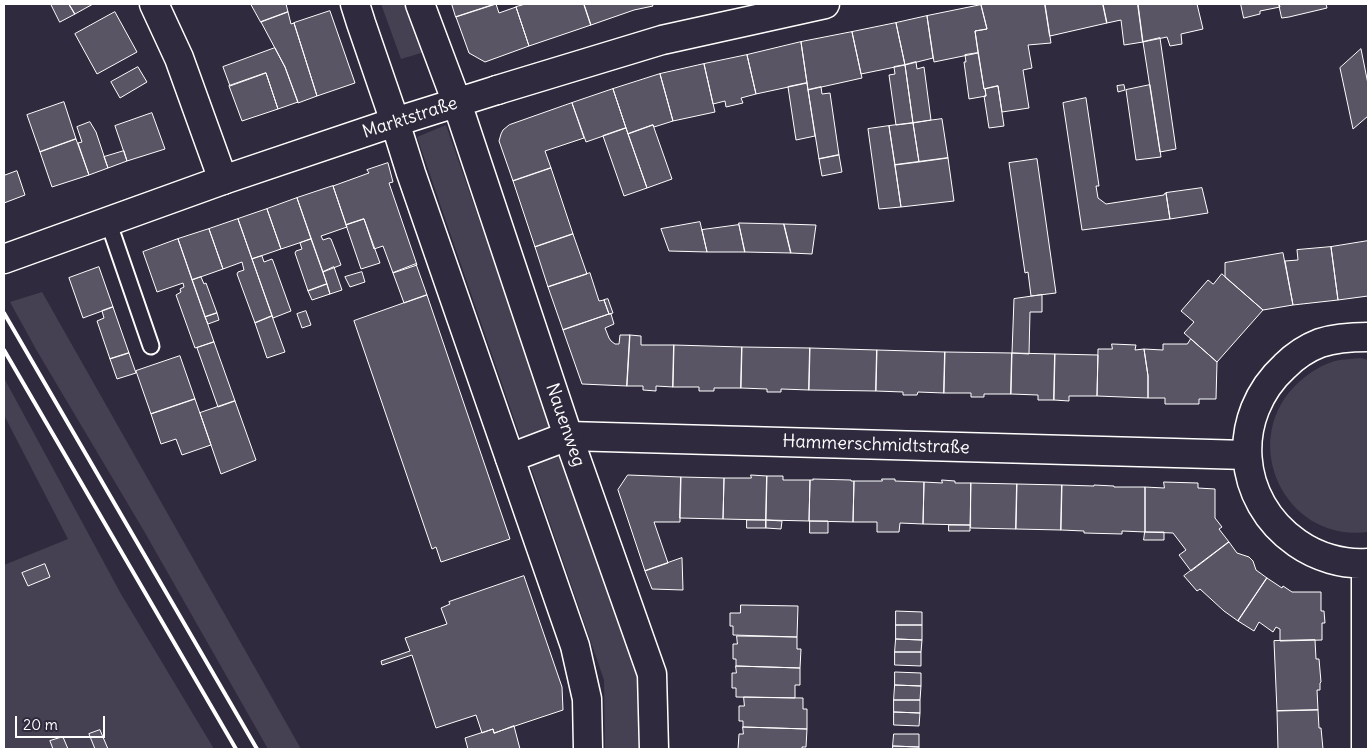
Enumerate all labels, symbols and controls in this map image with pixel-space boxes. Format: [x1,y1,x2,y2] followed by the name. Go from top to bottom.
[360,93,460,143] street label: Marktstraße
[541,380,589,470] street label: Nauenweg
[782,431,970,459] street label: Hammerschmidtstraße
[18,706,108,738] scale bar
[23,715,58,734] text: 20 m

